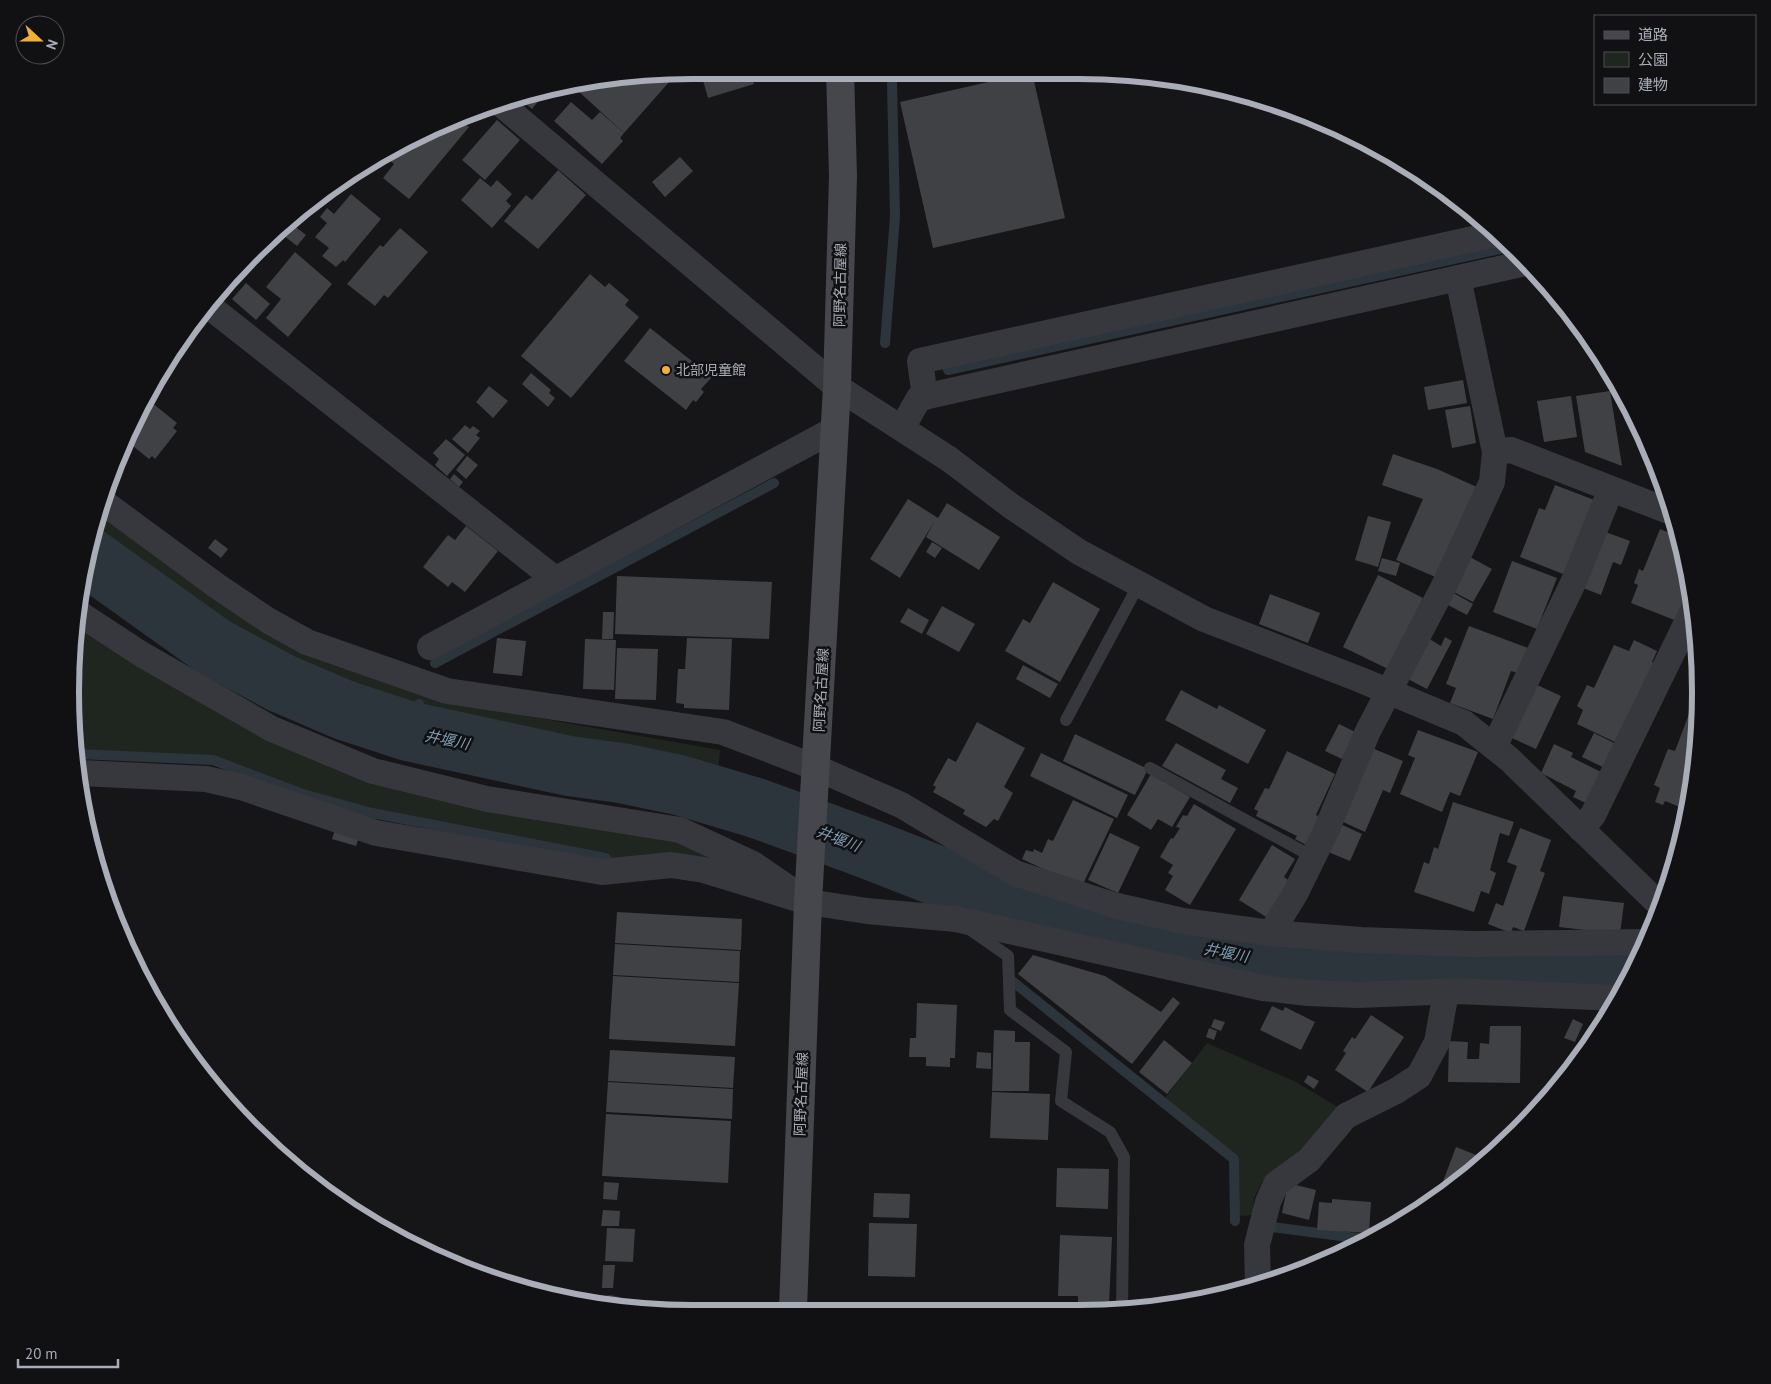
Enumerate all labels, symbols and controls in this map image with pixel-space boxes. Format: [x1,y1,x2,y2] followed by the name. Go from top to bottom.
[15,15,65,65] north arrow
[1594,15,1756,105] legend
[1638,25,1668,44] text: 道路
[42,37,62,52] text: N
[1638,50,1668,69] text: 公園
[1638,75,1668,94] text: 建物
[830,243,850,327] street label: 阿野名古屋線
[676,361,746,379] place label: 北部児童館
[660,364,672,376] marker: 北部児童館
[810,648,832,732] street label: 阿野名古屋線
[423,726,473,754] water label: 井堰川
[814,822,864,856] water label: 井堰川
[1202,939,1252,967] water label: 井堰川
[791,1052,811,1136] street label: 阿野名古屋線
[18,1336,118,1368] scale bar
[25,1344,58,1363] text: 20 m

